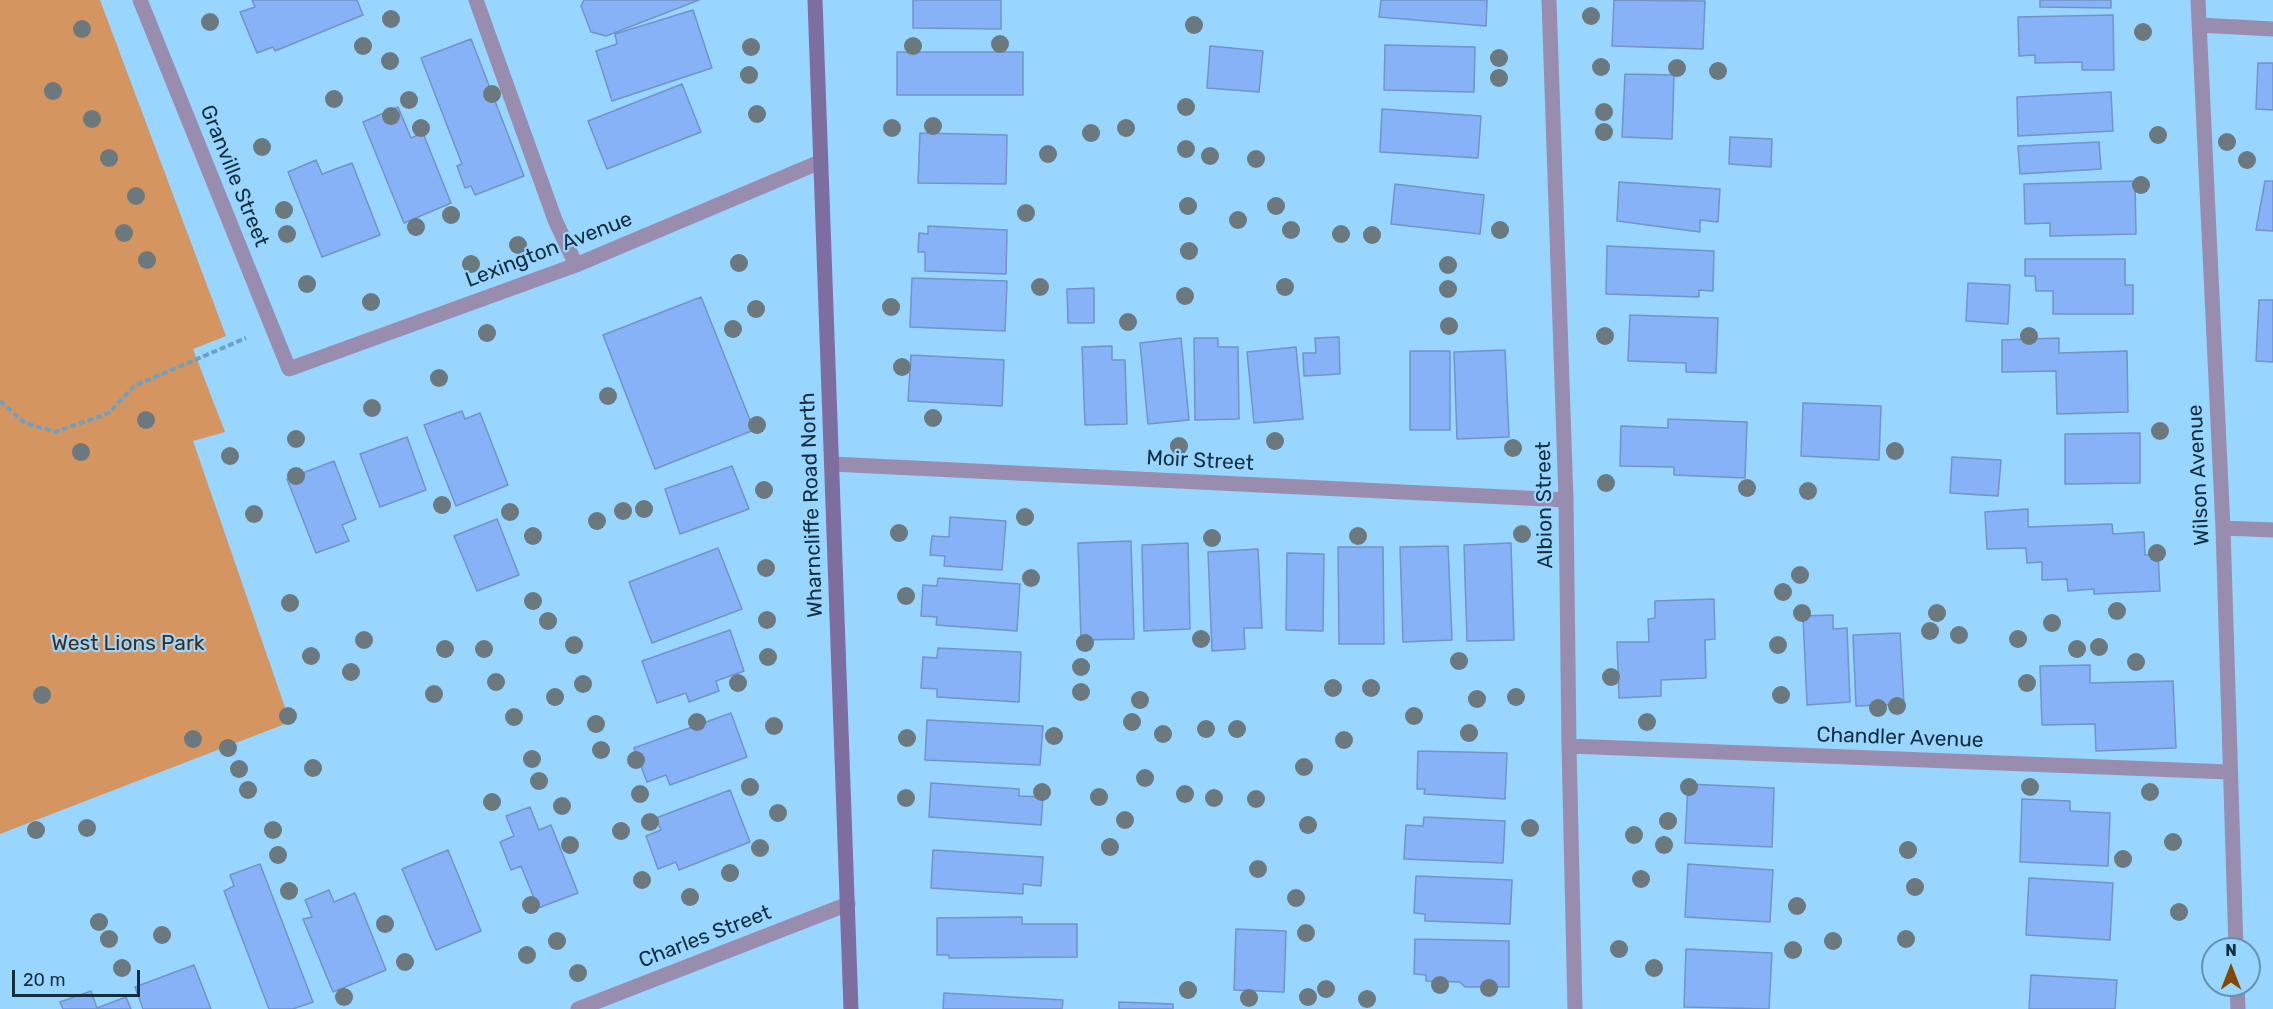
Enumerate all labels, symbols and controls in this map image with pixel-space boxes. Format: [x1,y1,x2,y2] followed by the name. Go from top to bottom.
[194,101,274,251] street label: Granville Street
[462,207,636,293] street label: Lexington Avenue
[795,392,829,618] street label: Wharncliffe Road North
[2183,404,2215,546] street label: Wilson Avenue
[1531,441,1559,569] street label: Albion Street
[1146,446,1254,476] street label: Moir Street
[51,631,205,657] park label: West Lions Park
[1816,722,1984,754] street label: Chandler Avenue
[635,900,775,974] street label: Charles Street
[2201,937,2261,997] north arrow
[2225,941,2237,960] text: N
[15,958,142,996] scale bar
[23,969,65,991] text: 20 m

